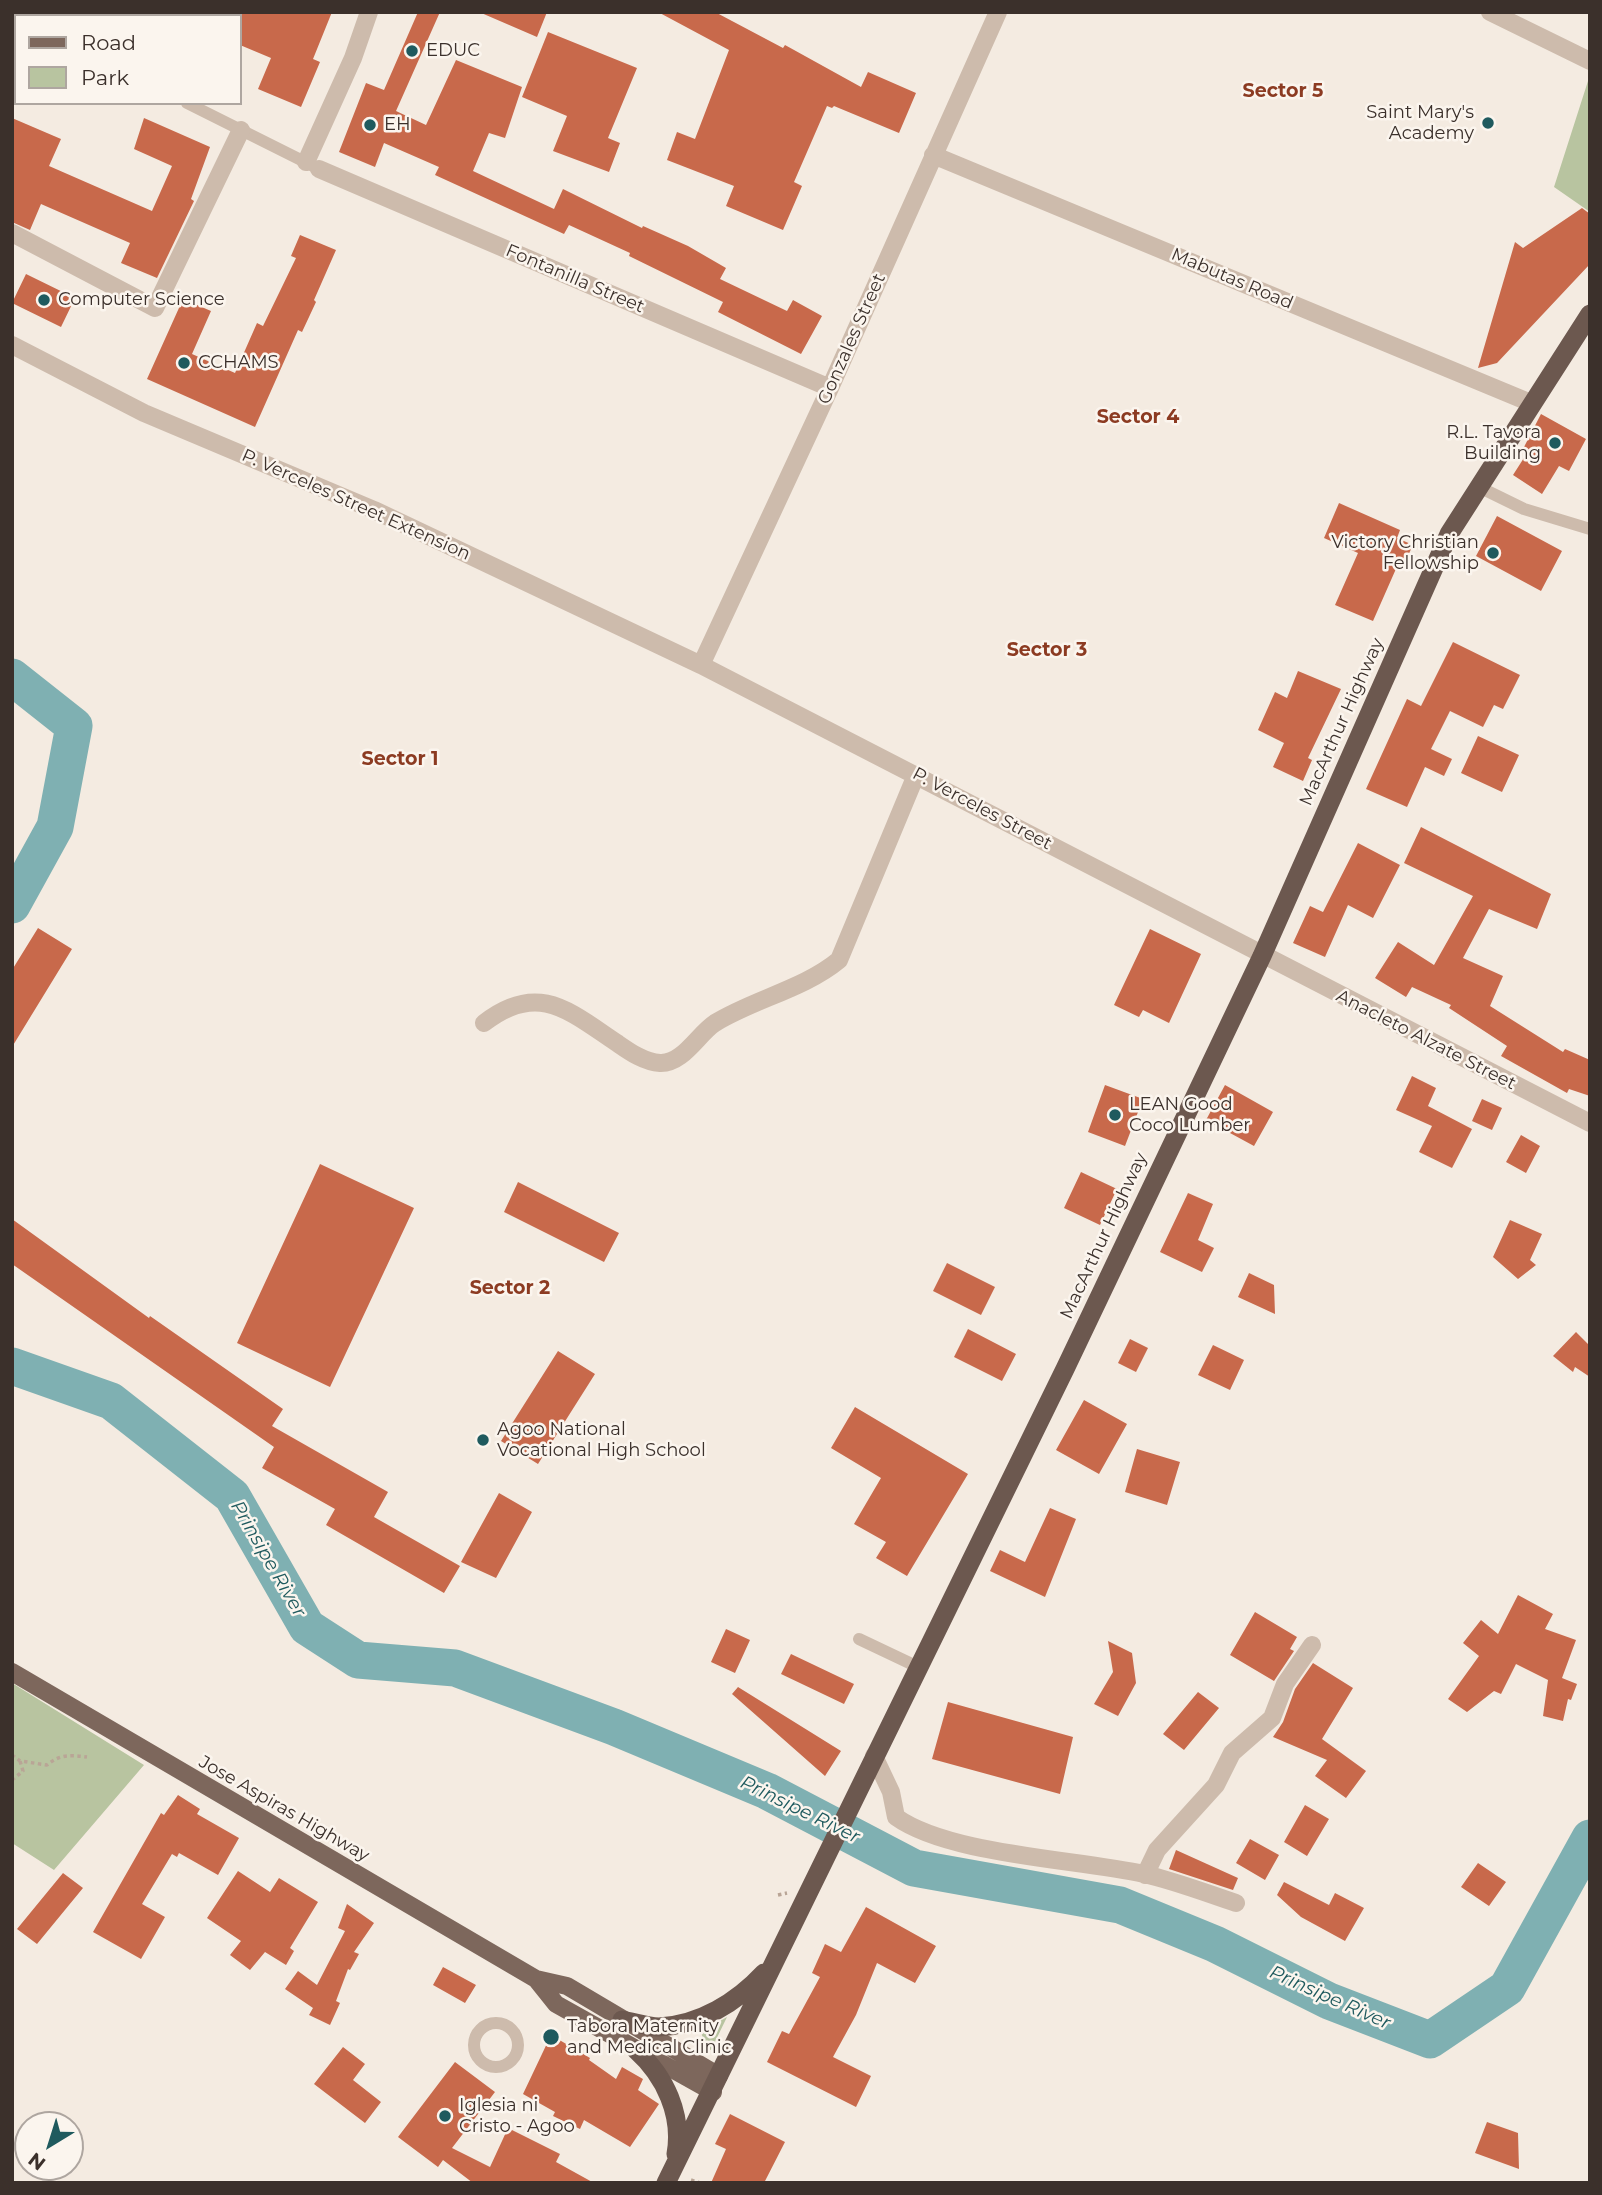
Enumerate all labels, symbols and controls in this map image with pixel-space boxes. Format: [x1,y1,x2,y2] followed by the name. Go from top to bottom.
[14,14,242,105] legend
[81,30,136,55] text: Road
[426,40,480,62] place label: EDUC
[404,43,420,59] marker: EDUC
[81,65,129,90] text: Park
[1243,80,1323,102] district label: Sector 5
[1366,102,1474,144] place label: Saint Mary's Academy
[384,114,411,136] place label: EH
[1480,115,1496,131] marker: Saint Mary's Academy
[362,117,378,133] marker: EH
[502,240,648,318] street label: Fontanilla Street
[1168,244,1296,314] street label: Mabutas Road
[813,270,891,408] street label: Gonzales Street
[58,289,225,311] place label: Computer Science
[36,292,52,308] marker: Computer Science
[198,352,279,374] place label: CCHAMS
[176,355,192,371] marker: CCHAMS
[1097,406,1179,428] district label: Sector 4
[1446,422,1541,464] place label: R.L. Tavora Building
[1547,435,1563,451] marker: R.L. Tavora Building
[238,445,474,565] street label: P. Verceles Street Extension
[1331,532,1479,574] place label: Victory Christian Fellowship
[1485,545,1501,561] marker: Victory Christian Fellowship
[1295,635,1389,809] street label: MacArthur Highway
[1007,639,1087,661] district label: Sector 3
[362,748,438,770] district label: Sector 1
[909,763,1055,855] street label: P. Verceles Street
[1332,985,1520,1095] street label: Anacleto Alzate Street
[1129,1094,1251,1136] place label: LEAN Good Coco Lumber
[1107,1107,1123,1123] marker: LEAN Good Coco Lumber
[1056,1149,1152,1323] street label: MacArthur Highway
[470,1277,550,1299] district label: Sector 2
[497,1419,706,1462] place label: Agoo National Vocational High School
[475,1432,491,1448] marker: Agoo National Vocational High School
[226,1497,310,1621] water label: Prinsipe River
[195,1751,373,1867] street label: Jose Aspiras Highway
[736,1771,864,1849] water label: Prinsipe River
[1266,1961,1394,2035] water label: Prinsipe River
[567,2016,732,2058] place label: Tabora Maternity and Medical Clinic
[541,2027,561,2047] marker: Tabora Maternity and Medical Clinic
[459,2095,575,2138] place label: Iglesia ni Cristo - Agoo
[437,2108,453,2124] marker: Iglesia ni Cristo - Agoo
[14,2111,84,2181] north arrow
[24,2148,50,2175] text: N

